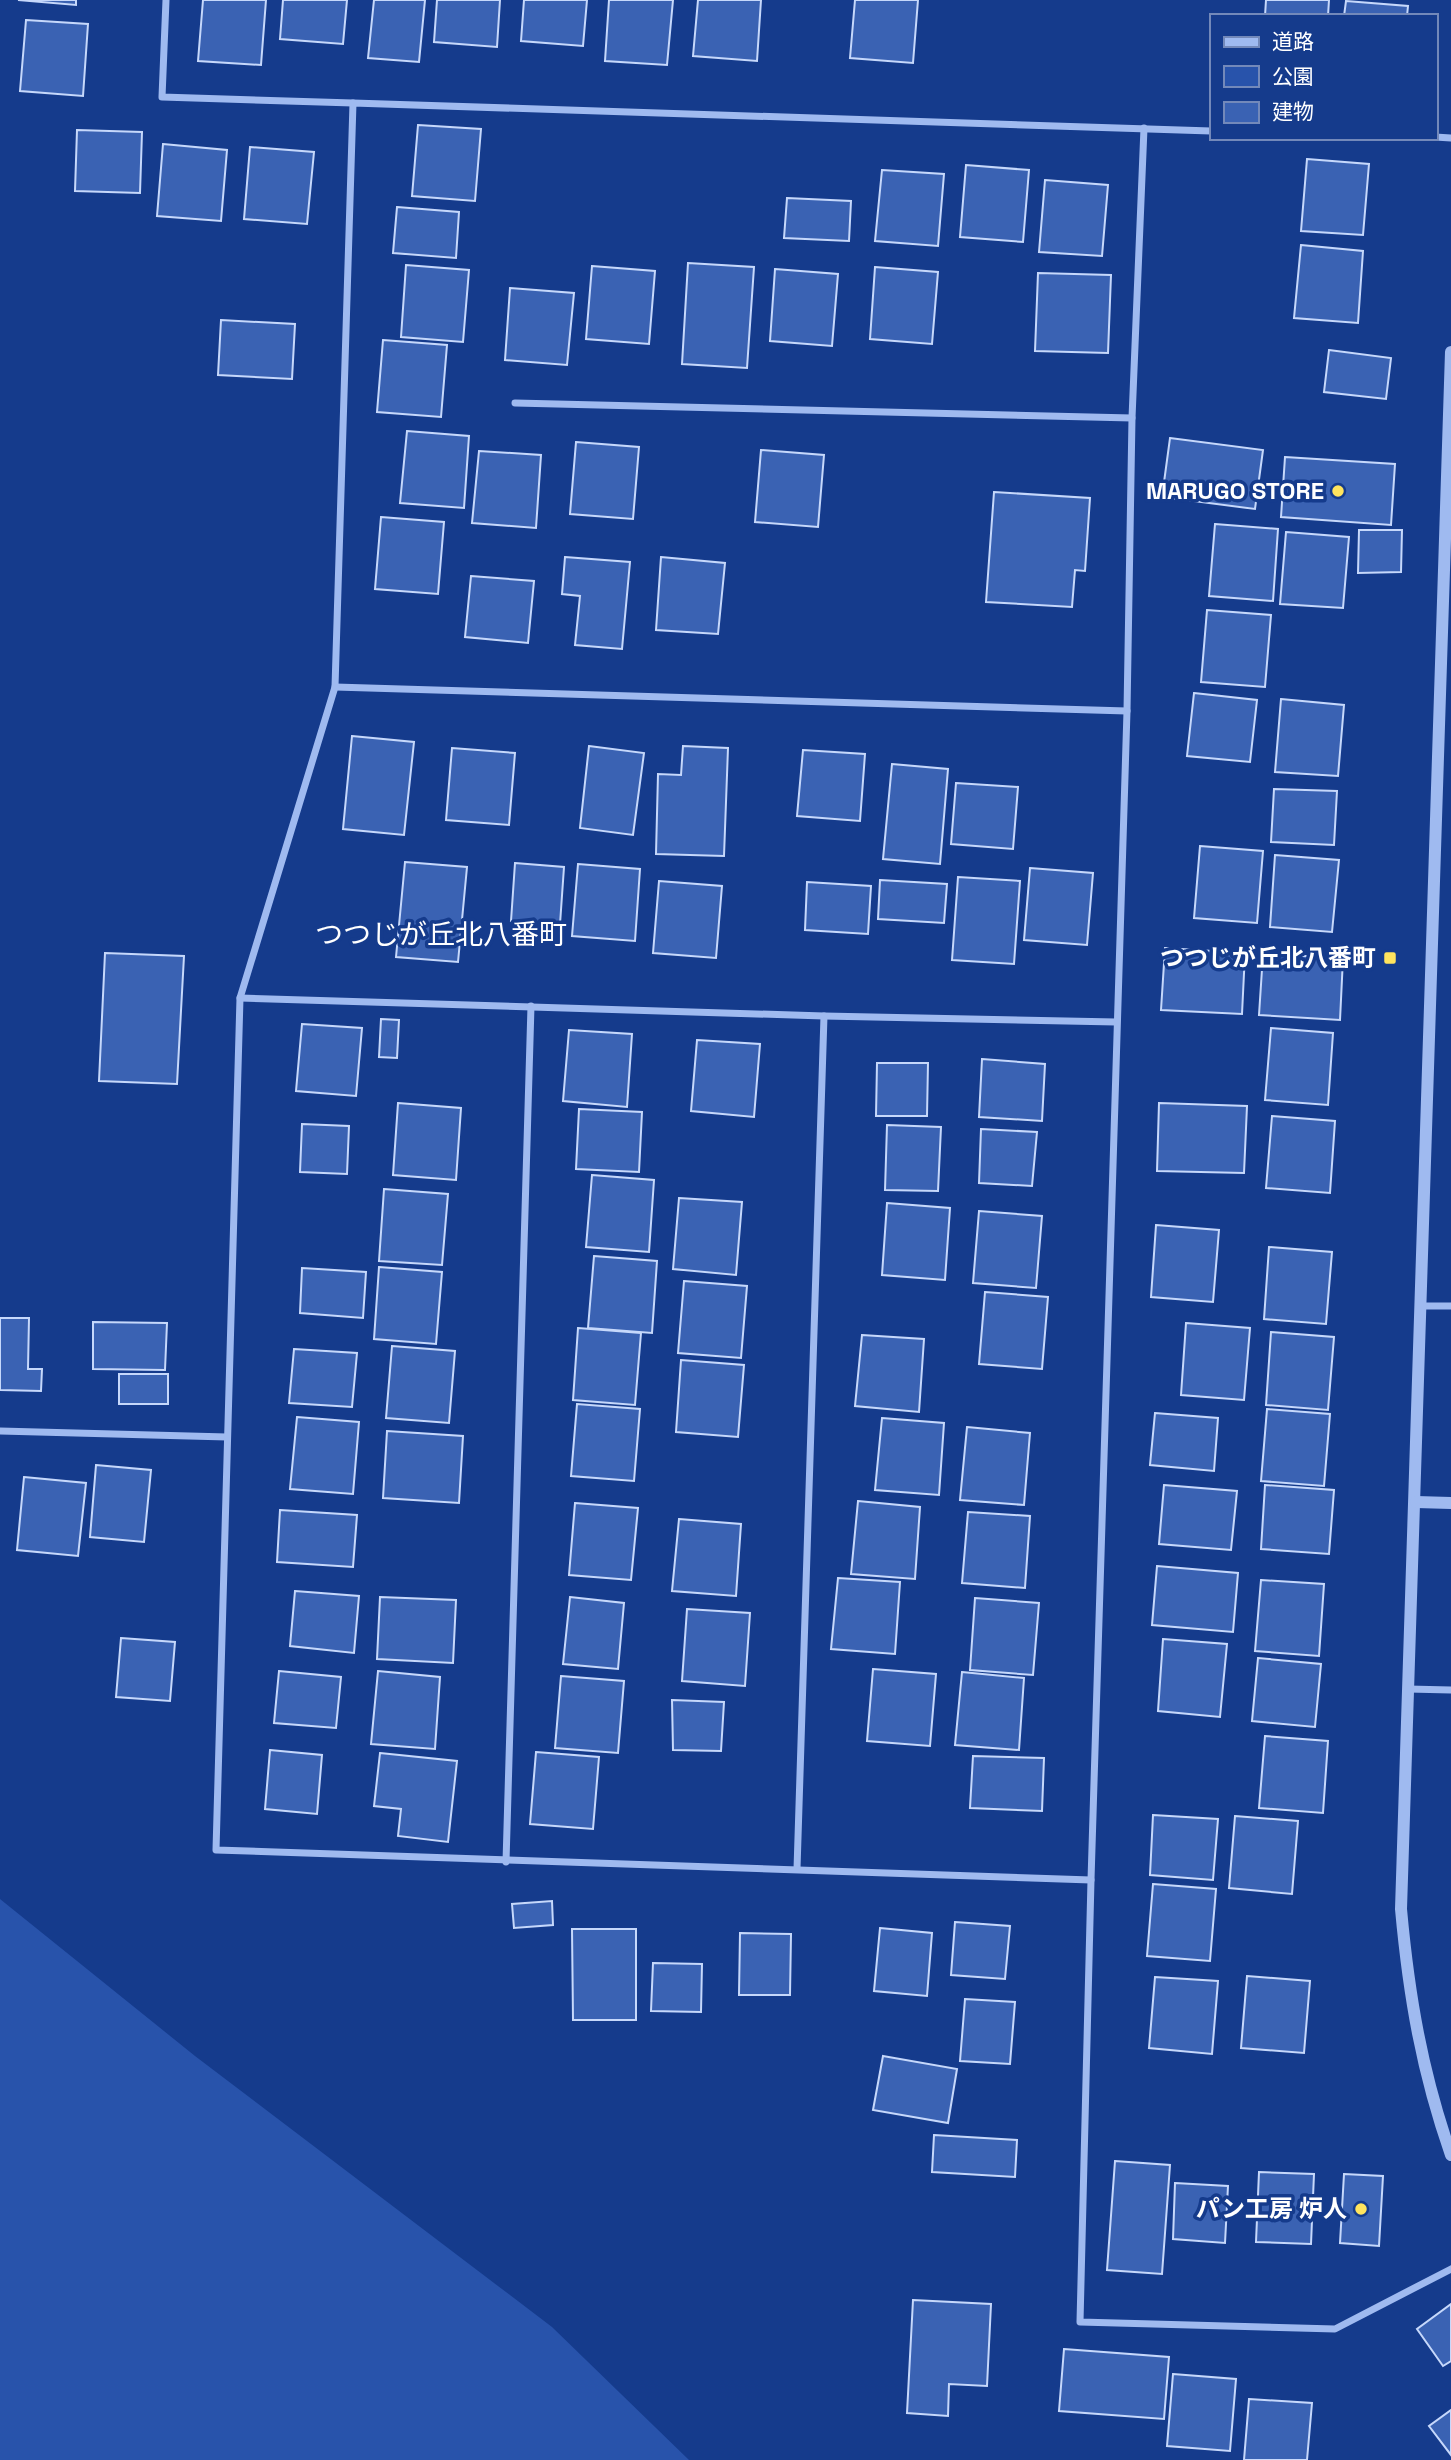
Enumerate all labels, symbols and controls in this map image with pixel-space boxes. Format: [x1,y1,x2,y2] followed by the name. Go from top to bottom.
[1210,14,1437,140] legend
[1272,28,1314,55] text: 道路
[1272,63,1314,90] text: 公園
[1272,98,1314,125] text: 建物
[1146,475,1324,506] place label: MARUGO STORE
[1330,483,1346,499] marker: MARUGO STORE
[315,916,567,952] district label: つつじが丘北八番町
[1160,942,1376,973] place label: つつじが丘北八番町
[1382,950,1398,966] marker: つつじが丘北八番町
[1196,2193,1347,2224] place label: パン工房 炉人
[1353,2201,1369,2217] marker: パン工房 炉人

